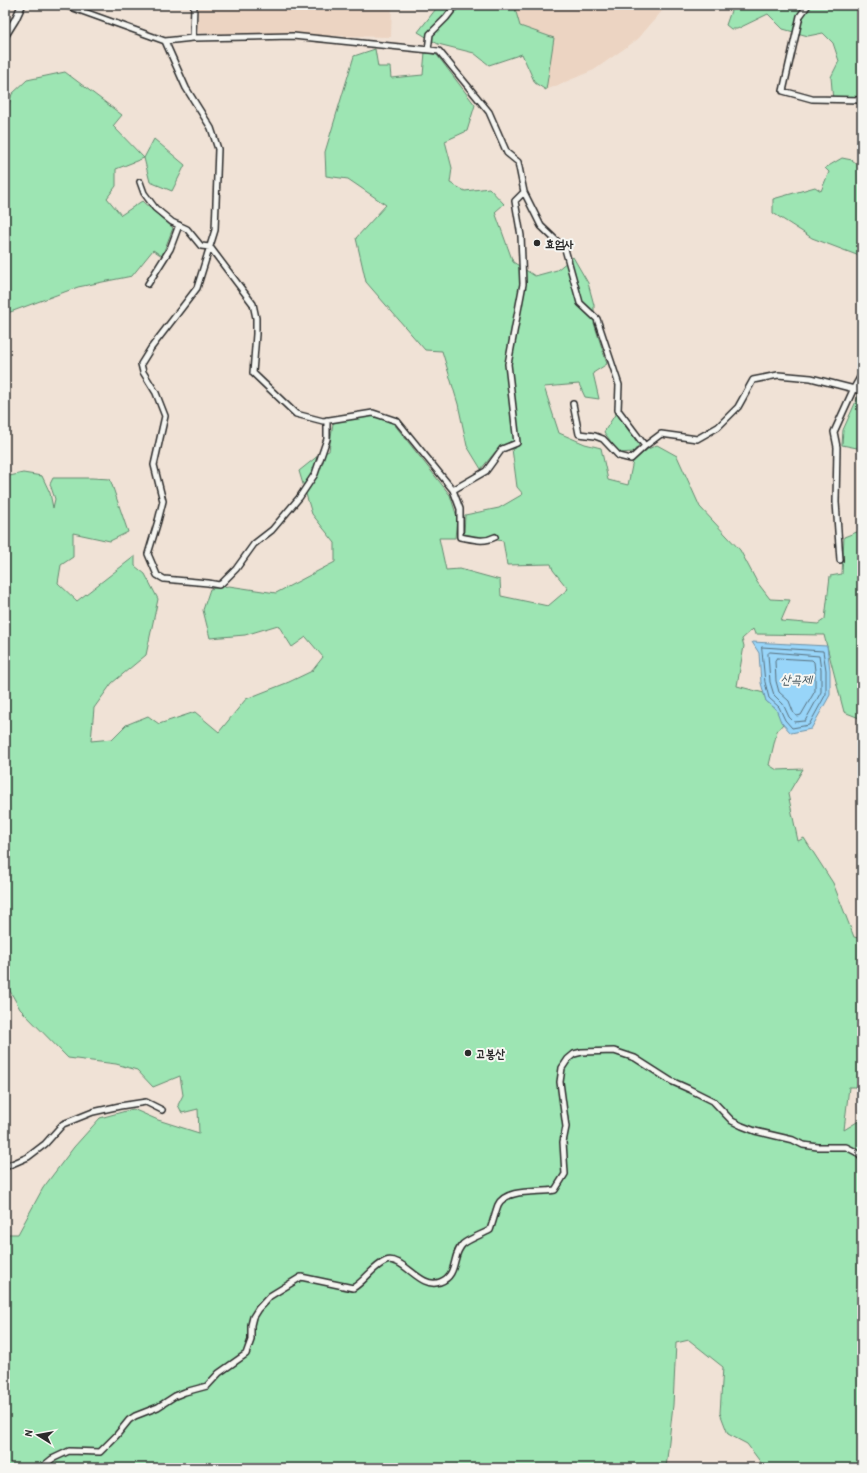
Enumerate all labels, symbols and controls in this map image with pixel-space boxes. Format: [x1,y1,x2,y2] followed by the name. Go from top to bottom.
[545,235,574,252] place label: 효엄사
[532,238,542,248] marker: 효엄사
[780,670,814,688] water label: 산곡제
[476,1045,505,1062] place label: 고봉산
[463,1048,473,1058] marker: 고봉산
[18,1415,58,1455] north arrow
[21,1429,36,1437] text: N

